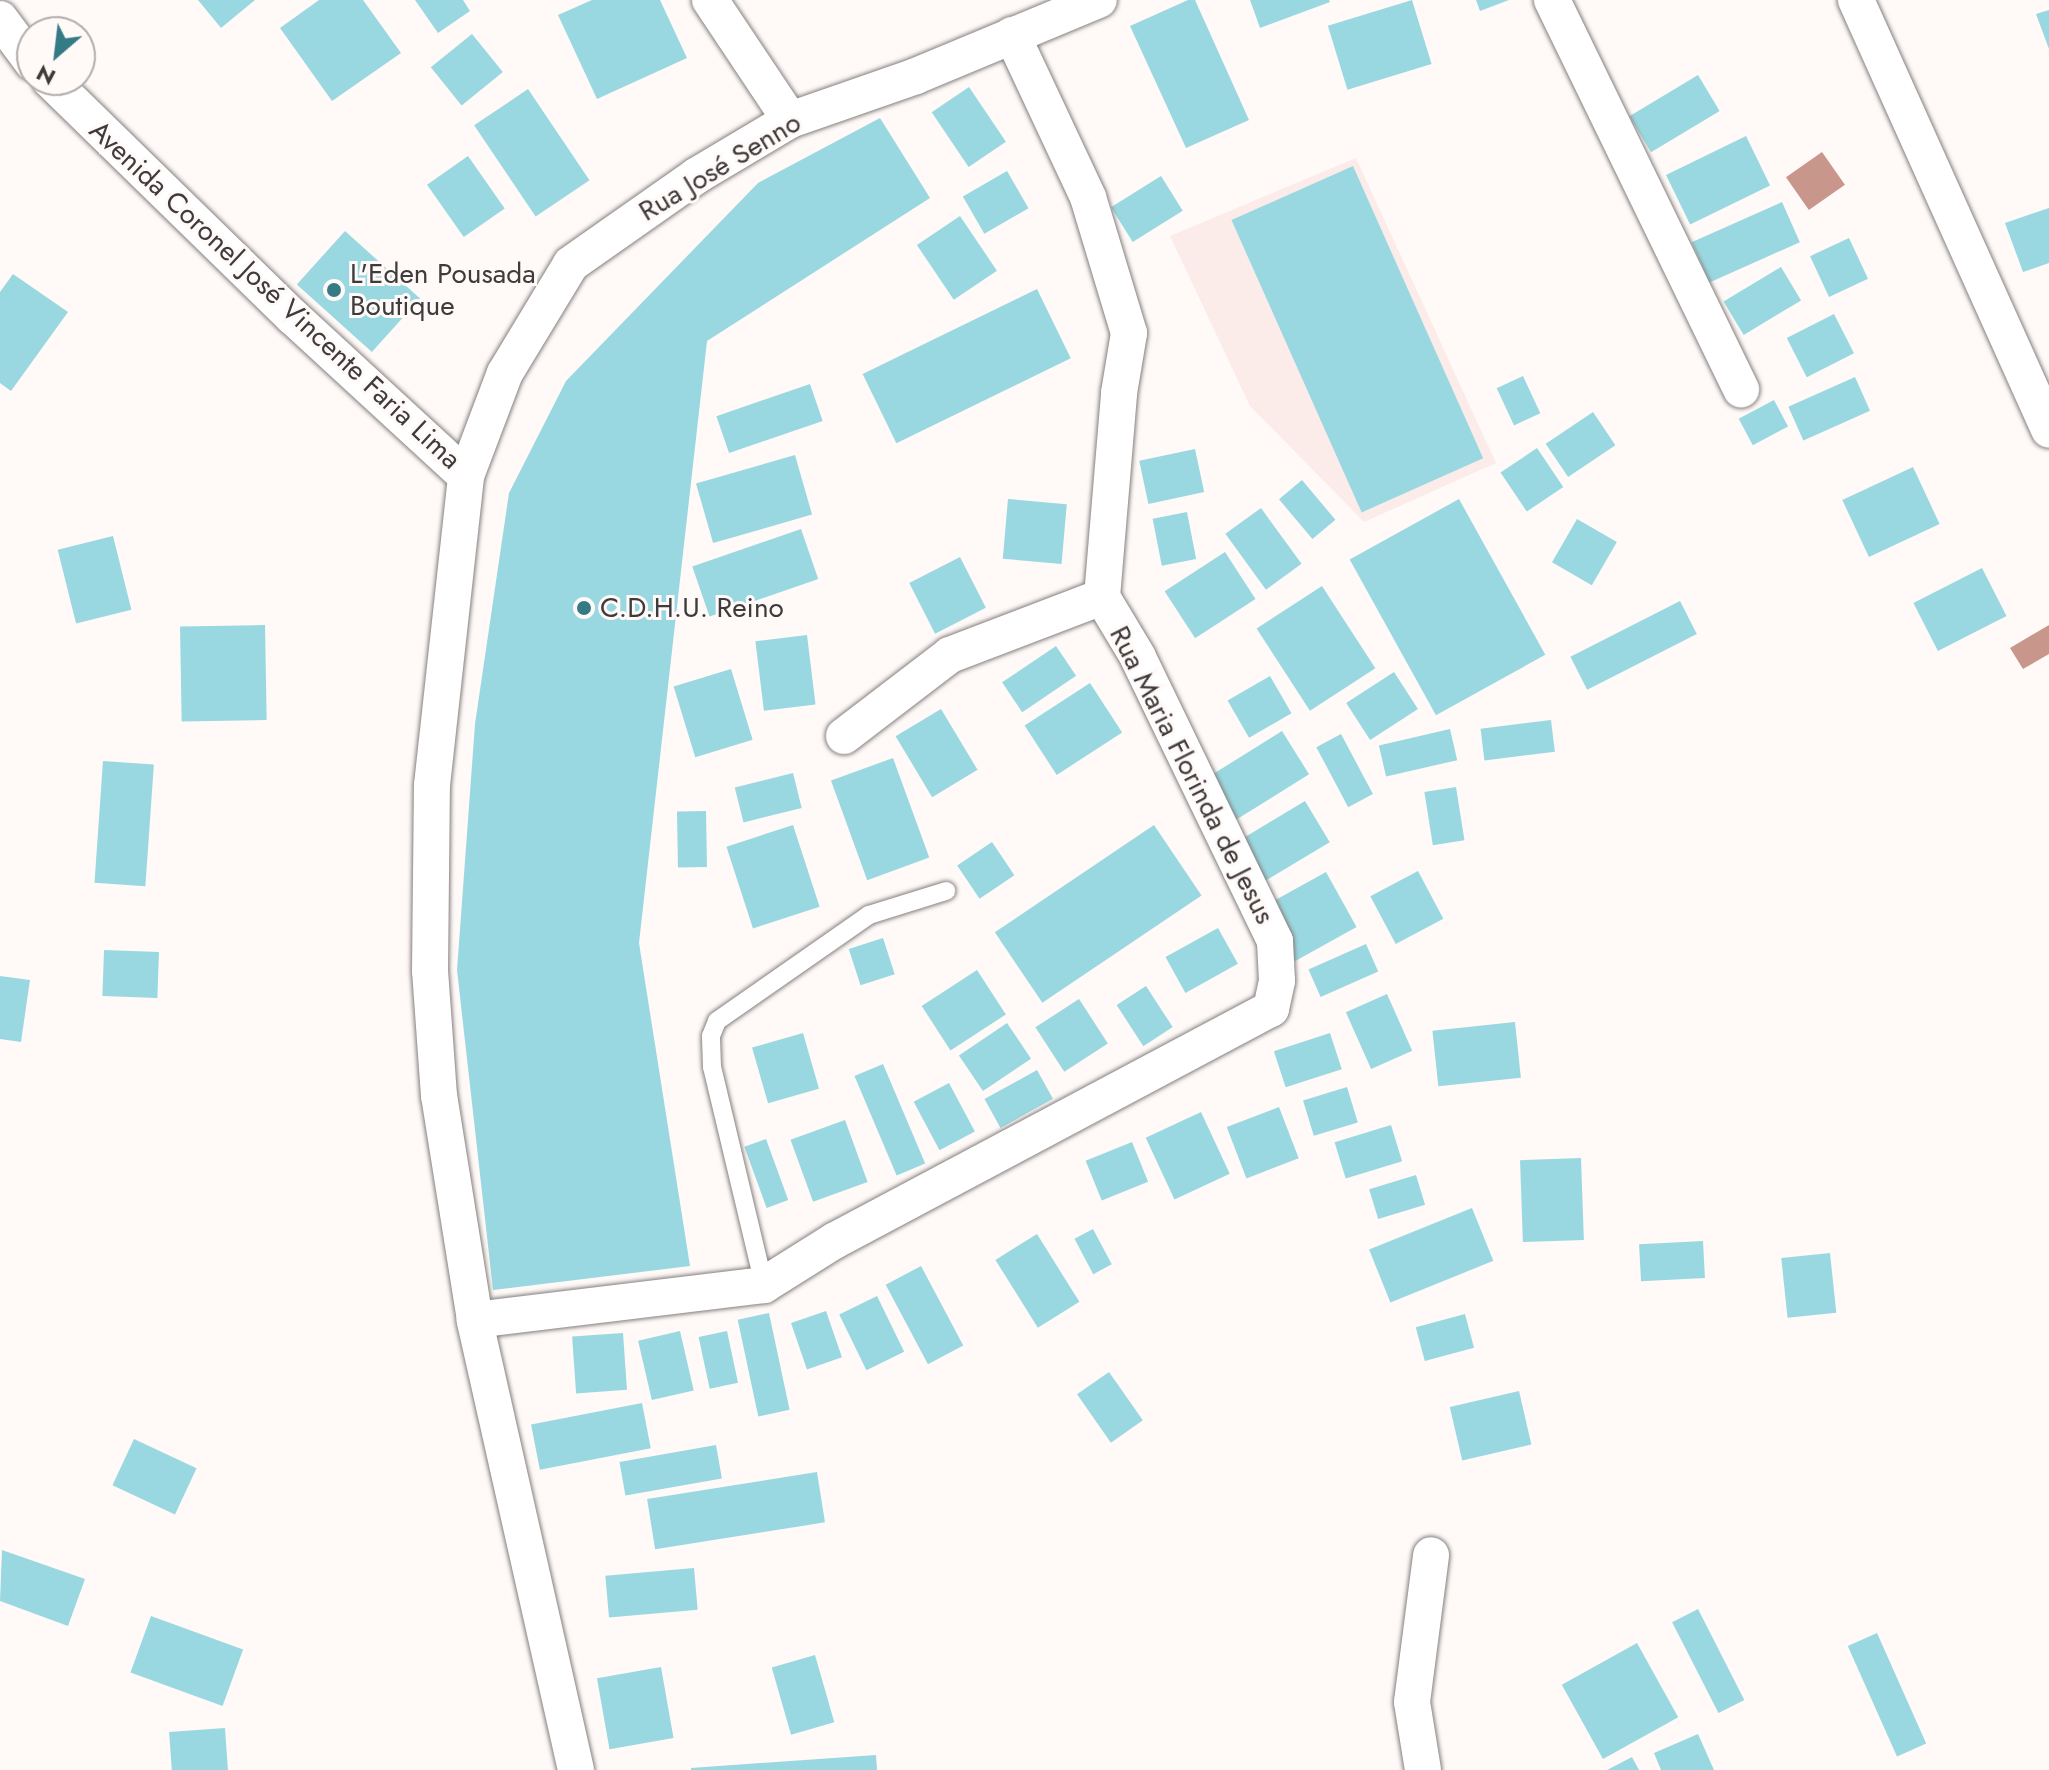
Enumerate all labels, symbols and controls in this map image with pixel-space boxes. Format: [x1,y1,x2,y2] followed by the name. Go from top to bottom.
[16,16,96,96] north arrow
[30,57,61,94] text: N
[633,106,807,228] street label: Rua José Senno
[82,114,468,476] street label: Avenida Coronel José Vincente Faria Lima
[350,257,536,323] place label: L'Eden Pousada Boutique
[325,281,343,299] marker: L'Eden Pousada Boutique
[600,591,784,625] place label: C.D.H.U. Reino
[575,599,593,617] marker: C.D.H.U. Reino
[1102,621,1282,929] street label: Rua Maria Florinda de Jesus

